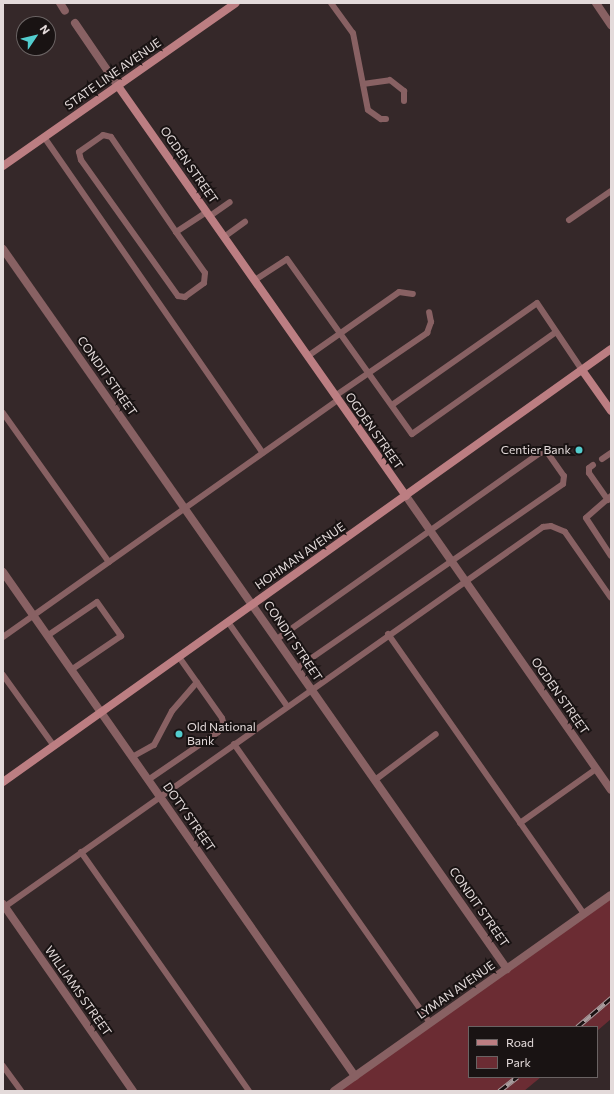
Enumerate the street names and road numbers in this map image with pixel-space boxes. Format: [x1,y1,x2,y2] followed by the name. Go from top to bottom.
[62,35,164,113] street label: STATE LINE AVENUE
[157,124,221,206] street label: OGDEN STREET
[74,333,140,419] street label: CONDIT STREET
[342,390,406,472] street label: OGDEN STREET
[252,520,348,592] street label: HOHMAN AVENUE
[261,598,325,684] street label: CONDIT STREET
[528,655,592,737] street label: OGDEN STREET
[160,780,218,854] street label: DOTY STREET
[446,864,512,950] street label: CONDIT STREET
[42,943,114,1039] street label: WILLIAMS STREET
[414,958,498,1022] street label: LYMAN AVENUE

